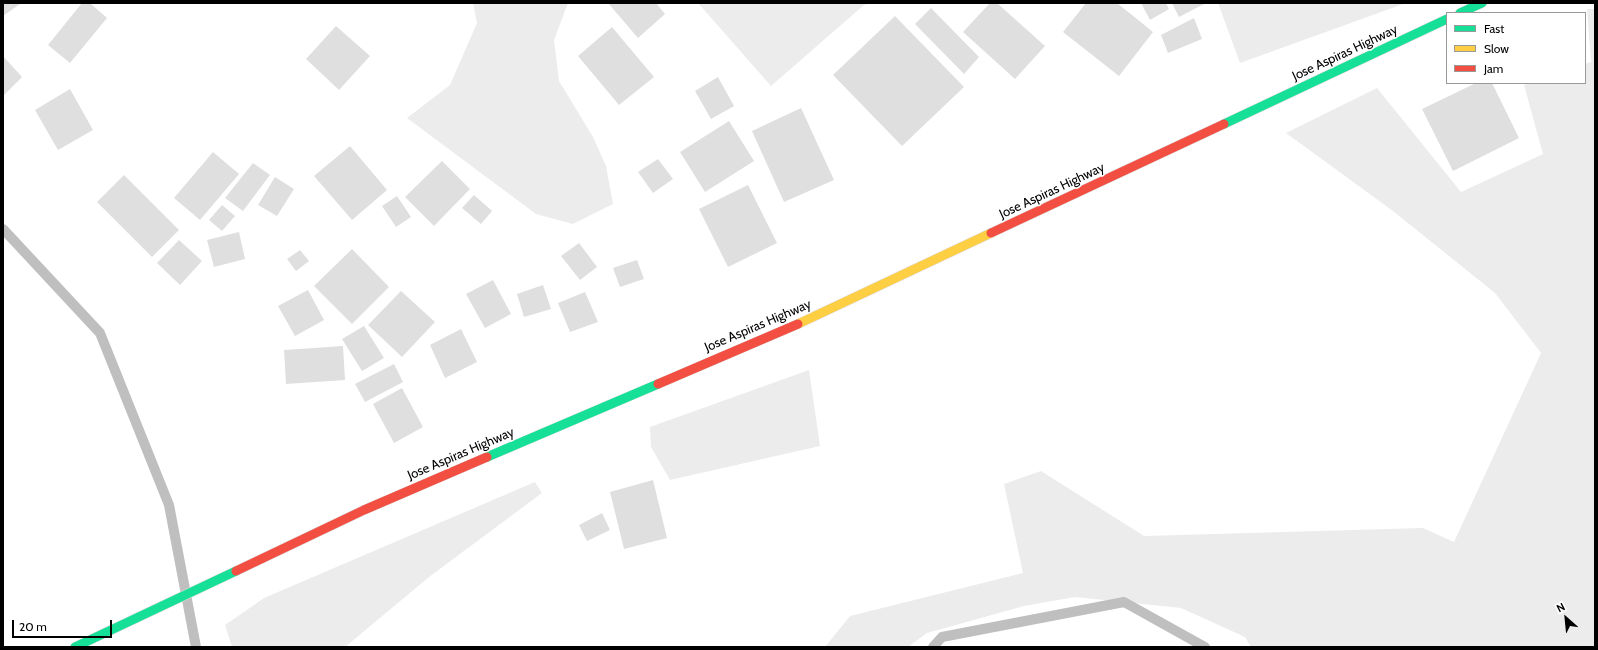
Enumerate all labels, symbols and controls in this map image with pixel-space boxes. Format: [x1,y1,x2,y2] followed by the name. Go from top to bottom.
[1446,12,1586,84] legend
[1484,21,1504,36] text: Fast
[1290,22,1400,84] street label: Jose Aspiras Highway
[1484,41,1509,56] text: Slow
[1484,61,1503,76] text: Jam
[997,160,1107,222] street label: Jose Aspiras Highway
[702,296,814,356] street label: Jose Aspiras Highway
[405,424,517,484] street label: Jose Aspiras Highway
[1546,598,1586,638] north arrow
[1554,599,1567,615] text: N
[14,612,114,638] scale bar
[19,619,47,634] text: 20 m

